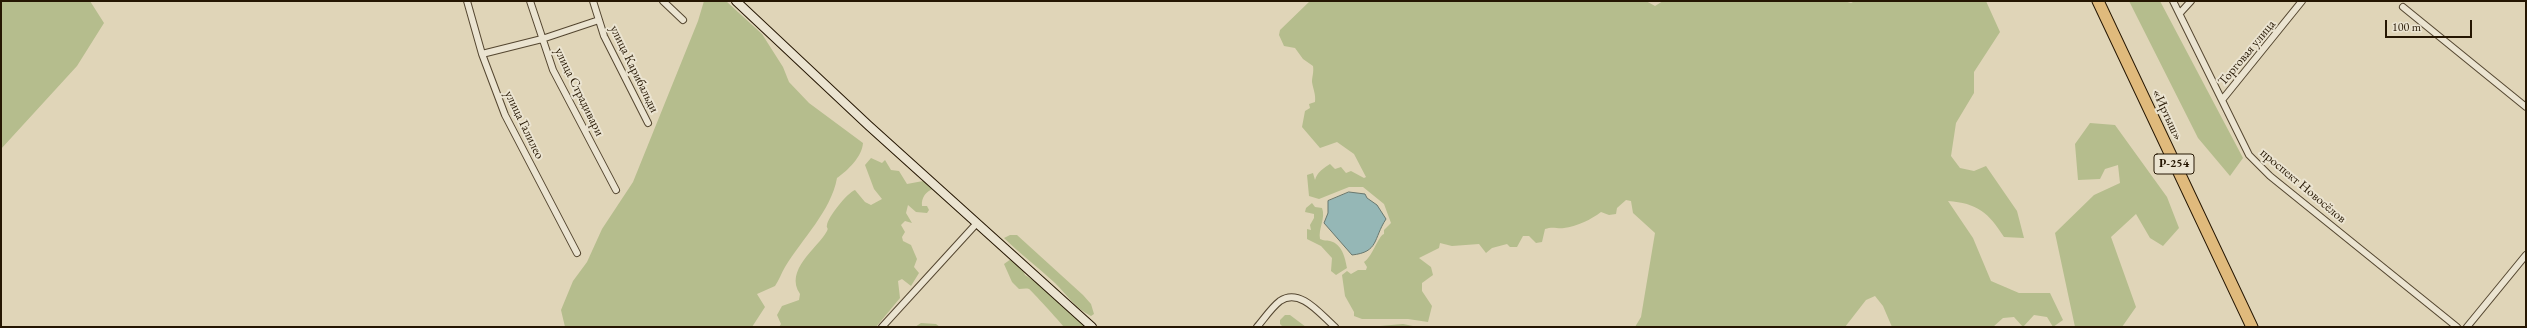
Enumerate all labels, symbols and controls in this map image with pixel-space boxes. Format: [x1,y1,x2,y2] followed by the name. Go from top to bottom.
[2387,12,2474,38] scale bar
[2215,17,2279,89] street label: Торговая улица
[2392,19,2421,35] text: 100 m
[606,23,662,115] street label: улица Карибальди
[551,45,607,139] street label: улица Страдивари
[2148,87,2186,143] street label: «Иртыш»
[501,88,547,162] street label: улица Галилео
[2257,145,2349,227] street label: проспект Новосёлов
[2154,154,2194,174] road number: Р-254

